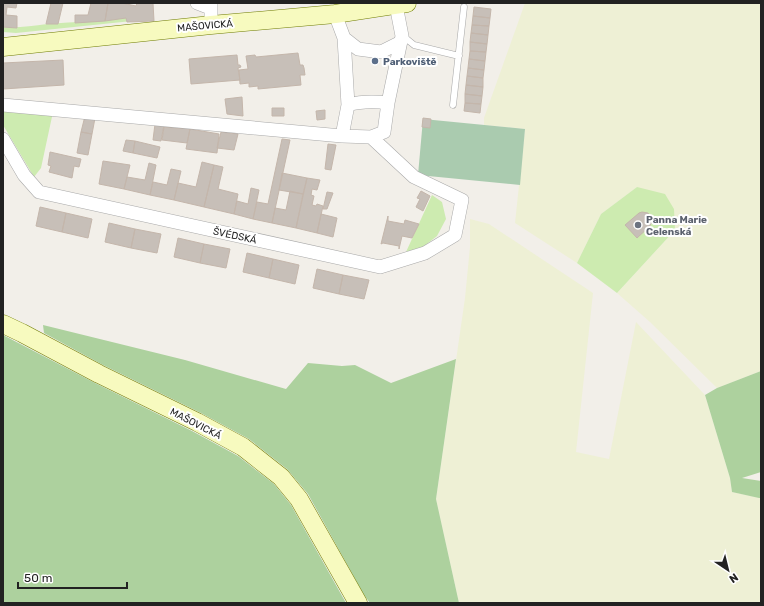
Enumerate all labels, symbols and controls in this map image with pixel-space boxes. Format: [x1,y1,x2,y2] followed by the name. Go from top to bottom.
[177,18,234,34] street label: MAŠOVICKÁ
[370,56,380,66] marker: Parkoviště
[383,56,437,68] place label: Parkoviště
[646,214,707,238] place label: Panna Marie Celenská
[633,220,643,230] marker: Panna Marie Celenská
[212,225,258,247] street label: ŠVÉDSKÁ
[168,406,223,442] street label: MAŠOVICKÁ
[708,550,748,590] north arrow
[18,564,127,590] scale bar
[726,570,740,585] text: N
[24,571,52,585] text: 50 m

